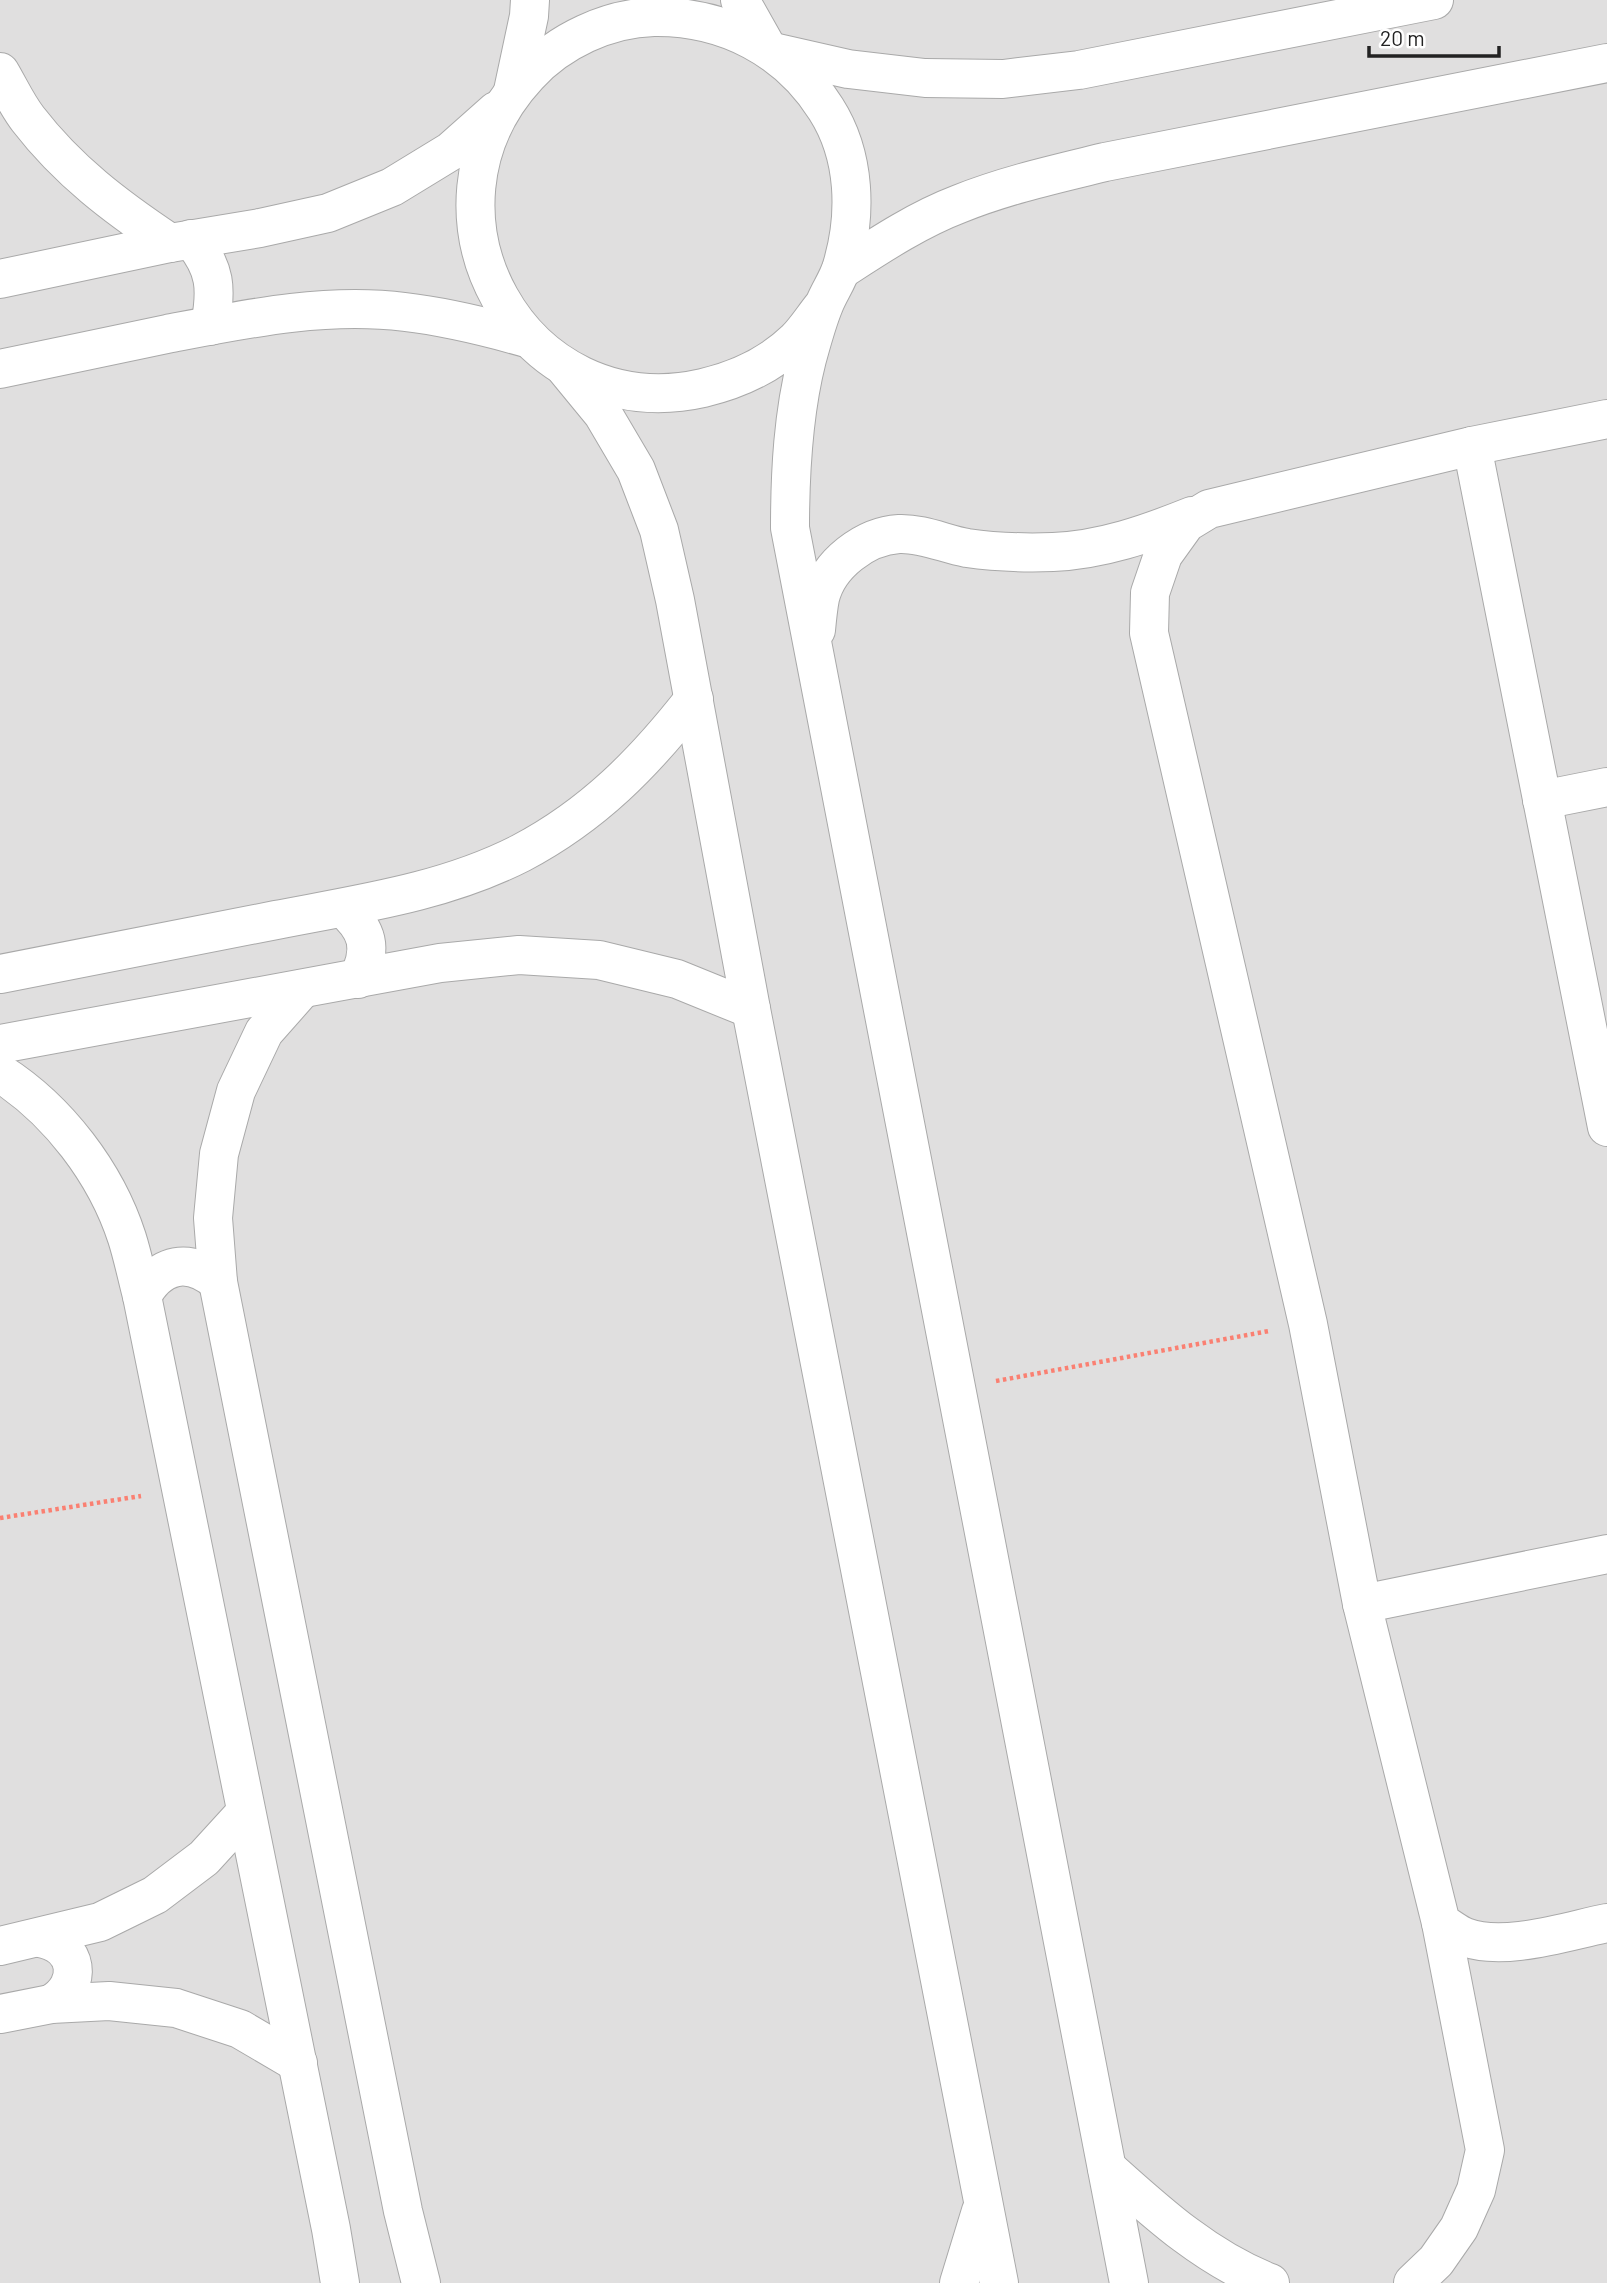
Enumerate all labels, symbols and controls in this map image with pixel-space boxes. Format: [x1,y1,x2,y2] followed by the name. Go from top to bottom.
[1369,14,1498,58] scale bar
[1380,25,1425,50] text: 20 m

